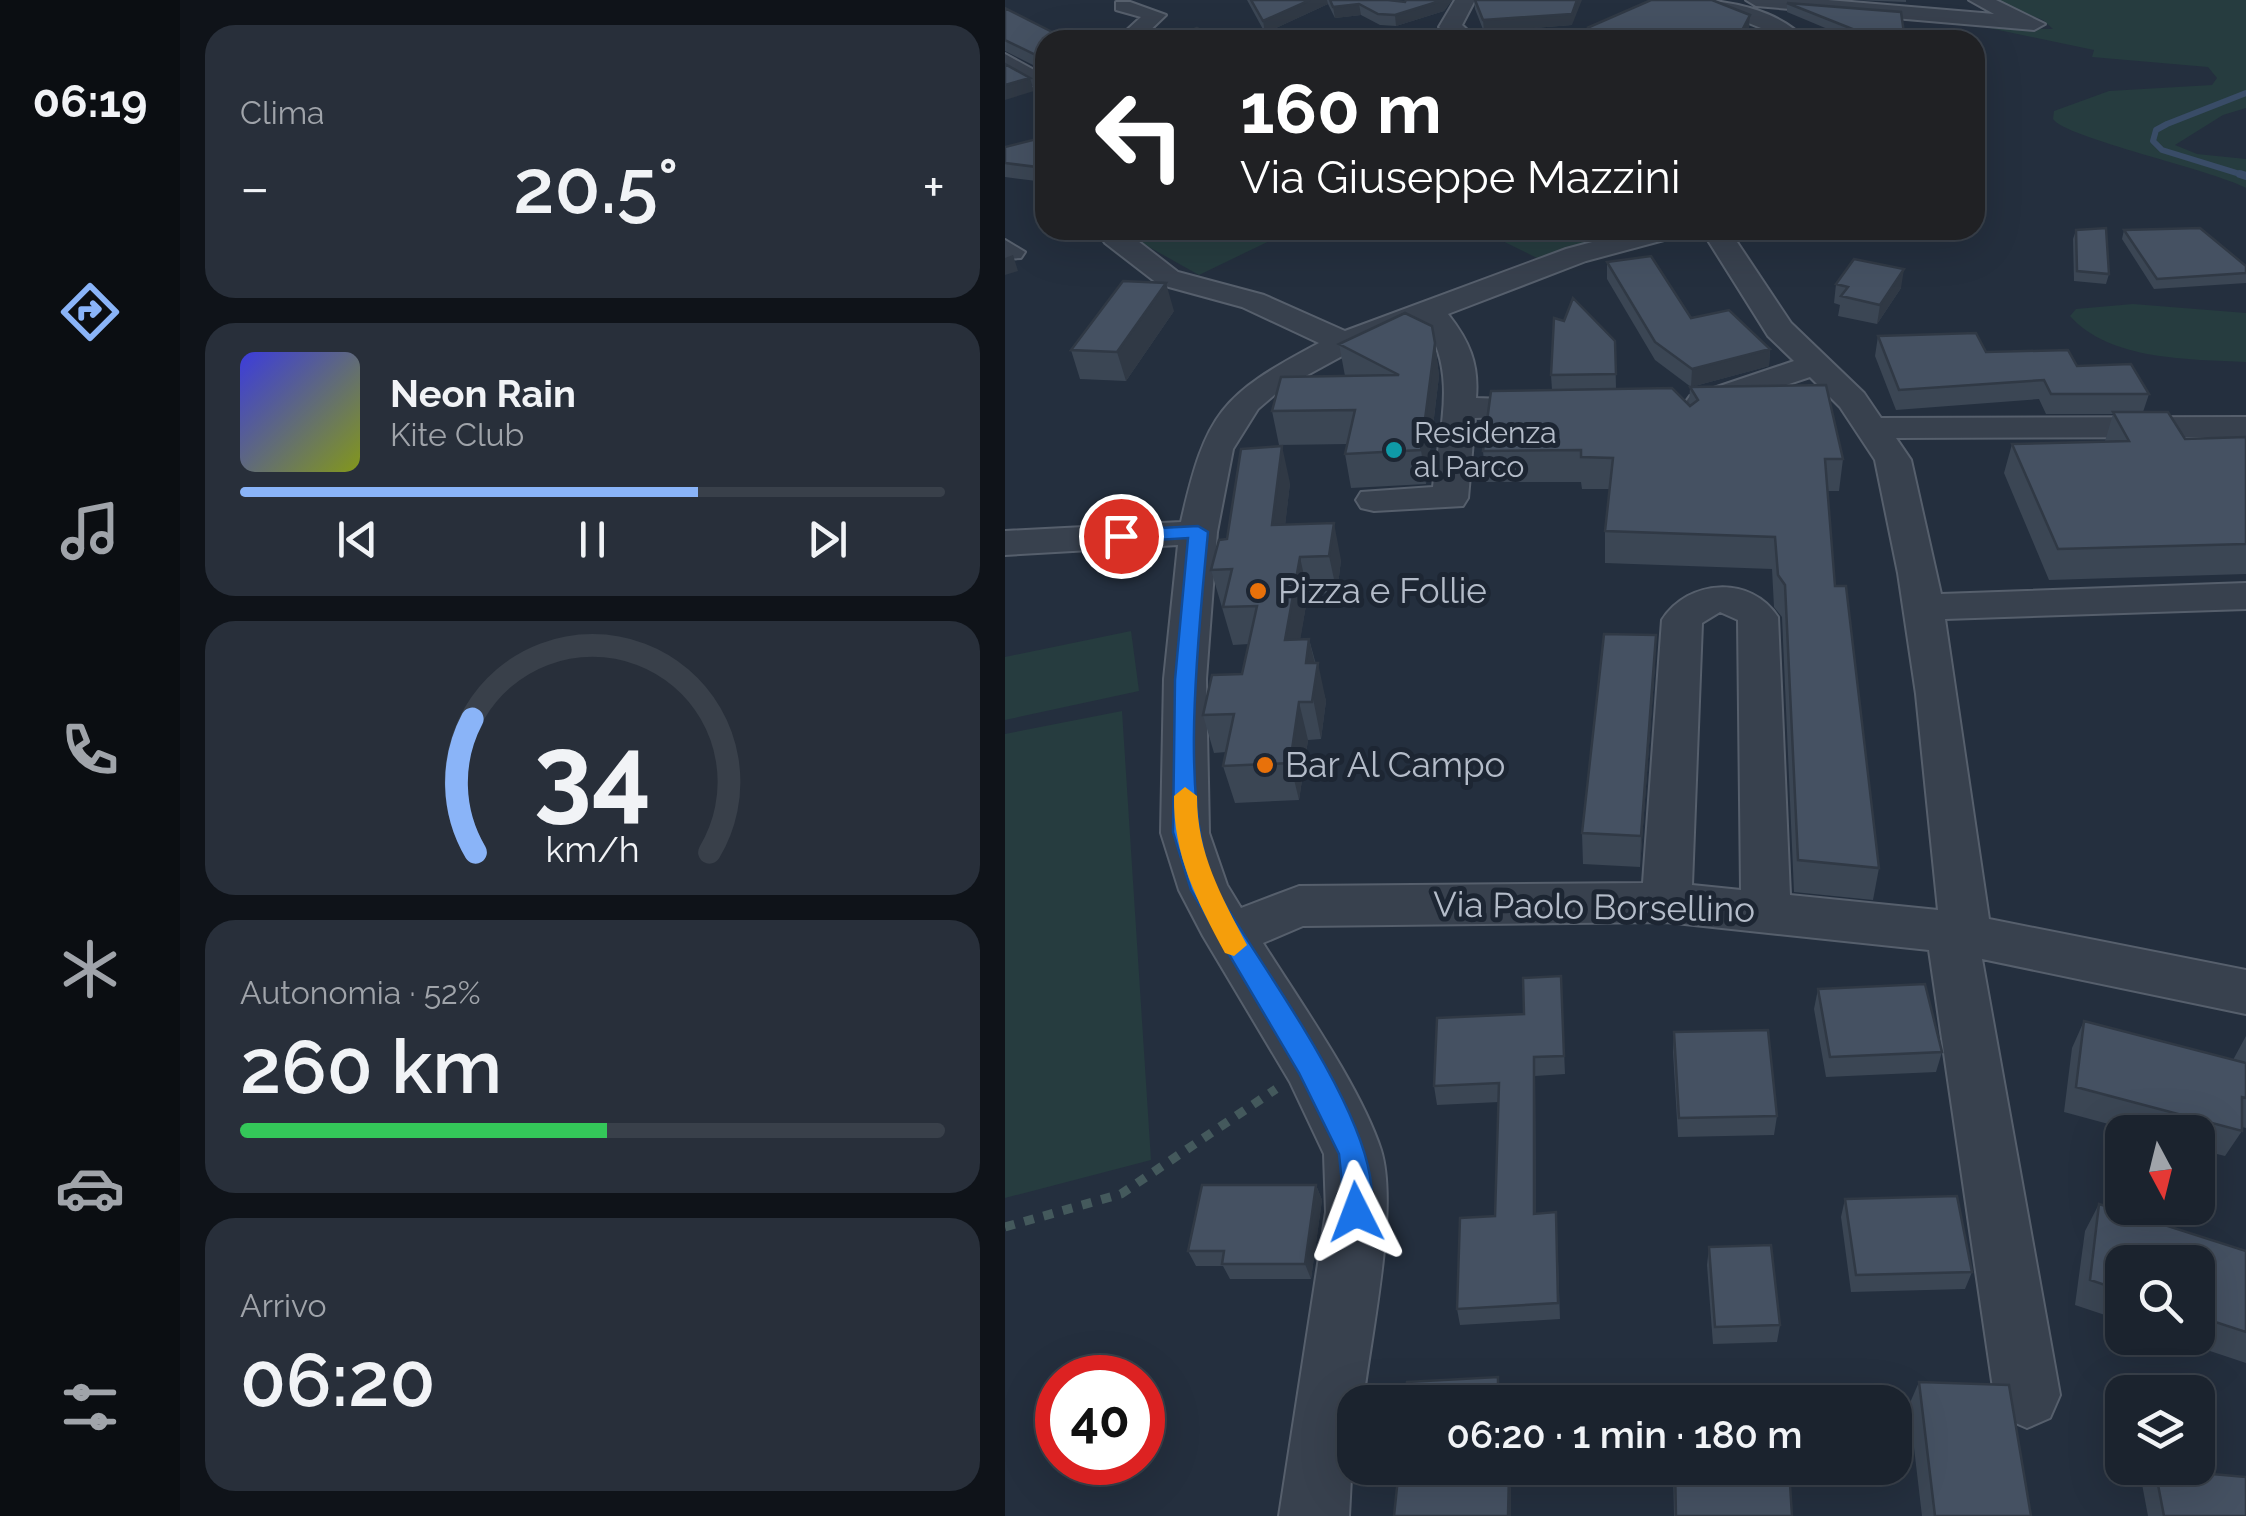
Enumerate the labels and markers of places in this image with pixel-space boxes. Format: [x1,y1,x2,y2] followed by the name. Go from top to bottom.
[1414,415,1557,484] place label: Residenza al Parco
[1383,439,1405,461] marker: Residenza al Parco
[1079,494,1164,579] pin
[1278,570,1487,611] place label: Pizza e Follie
[1247,580,1269,602] marker: Pizza e Follie
[1285,744,1505,785] place label: Bar Al Campo
[1254,754,1276,776] marker: Bar Al Campo

